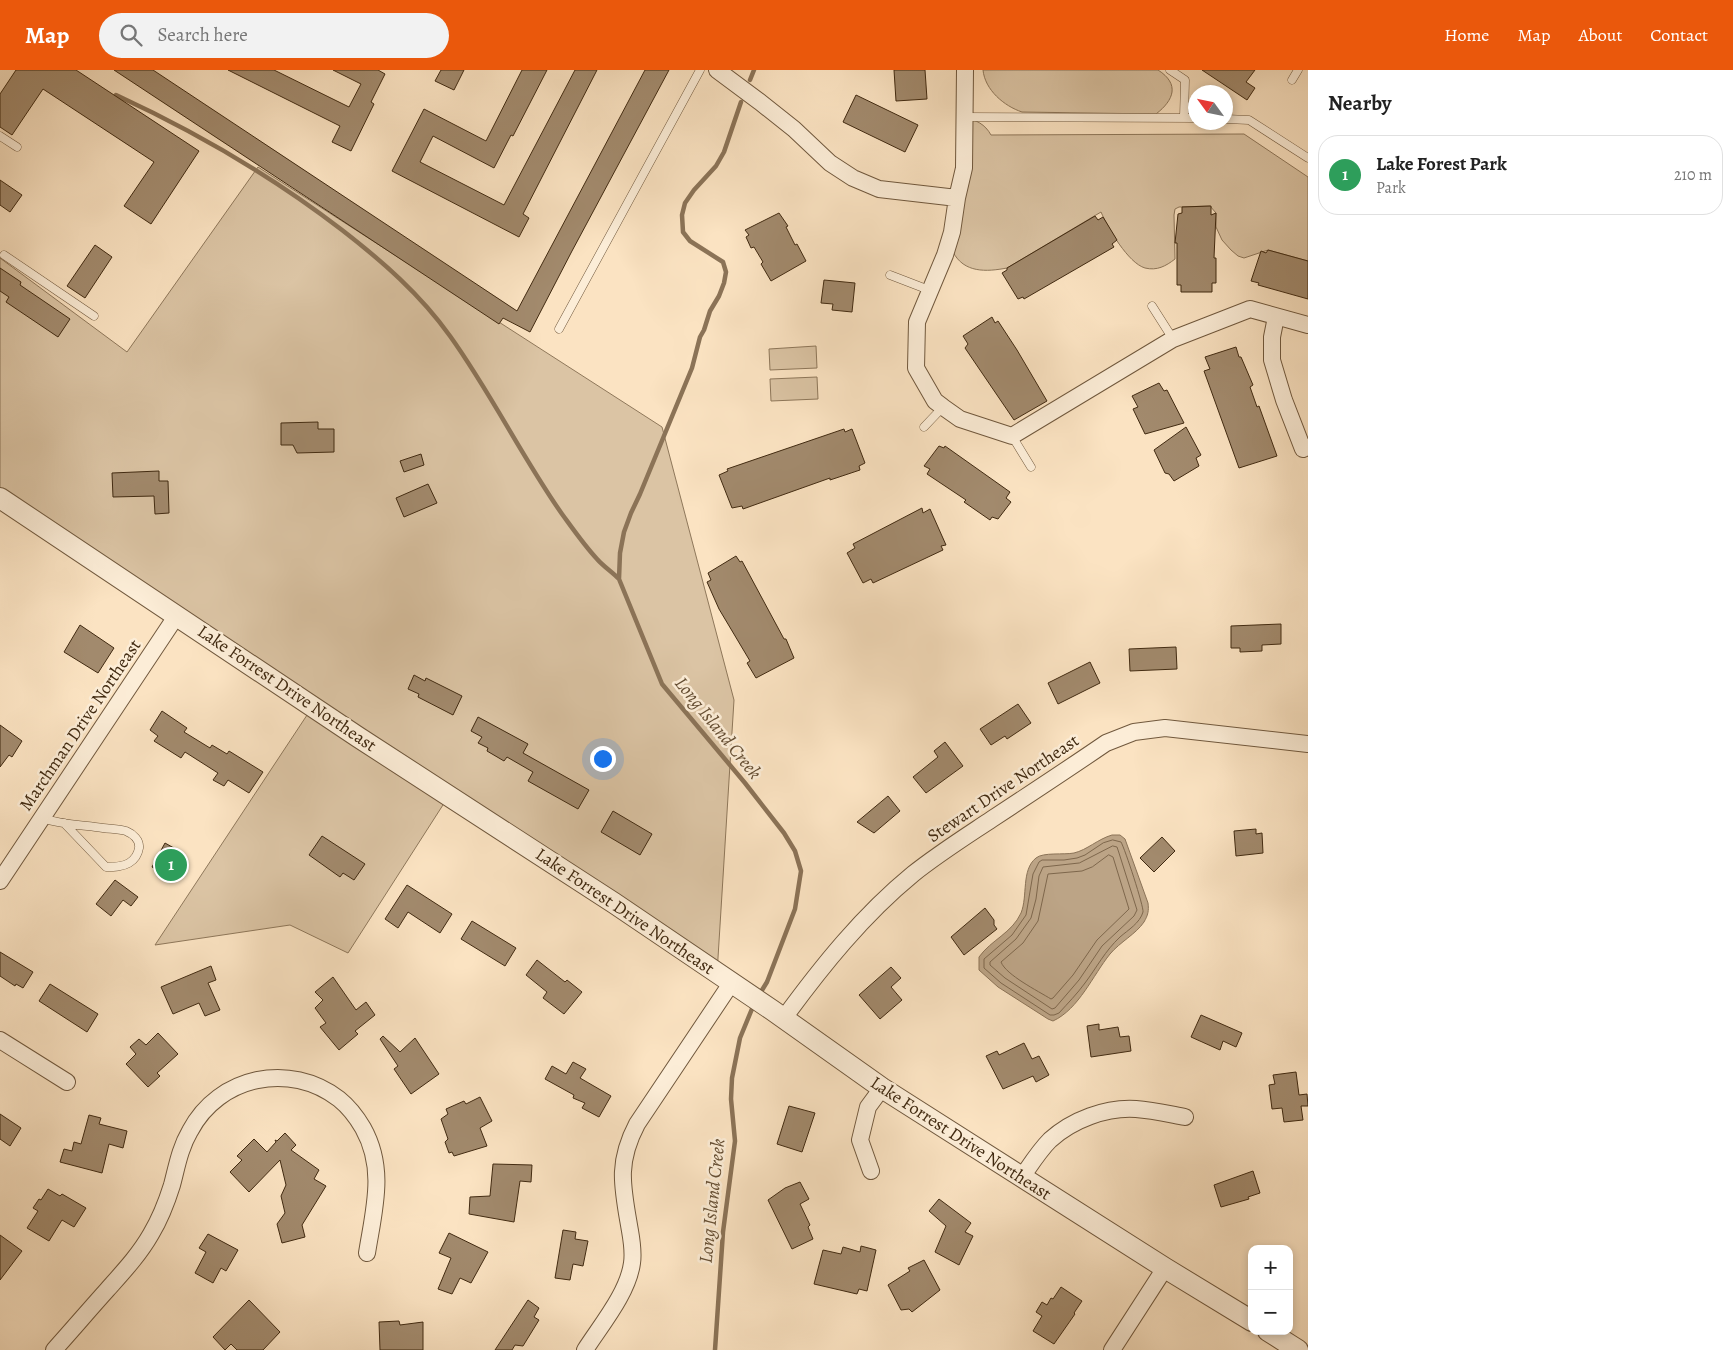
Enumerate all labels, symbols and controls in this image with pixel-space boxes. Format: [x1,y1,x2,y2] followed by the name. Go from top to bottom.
[99,13,449,58] search box
[25,19,69,51] text: Map
[117,21,145,49] icon: search
[157,22,248,48] text: Search here
[1444,23,1489,47] text: Home
[1517,23,1550,47] text: Map
[1578,23,1622,47] text: About
[1650,23,1708,47] text: Contact
[1188,85,1233,130] north arrow
[1328,89,1391,117] text: Nearby
[1376,151,1507,177] text: Lake Forest Park
[1342,164,1348,186] text: 1
[1674,164,1712,186] text: 210 m
[1376,177,1406,199] text: Park
[193,619,381,757] street label: Lake Forrest Drive Northeast
[14,635,146,815] street label: Marchman Drive Northeast
[669,671,767,785] water label: Long Island Creek
[922,728,1084,848] street label: Stewart Drive Northeast
[590,746,616,772] your location
[531,842,719,980] street label: Lake Forrest Drive Northeast
[155,846,187,884] pin: 1
[866,1070,1056,1206] street label: Lake Forrest Drive Northeast
[693,1137,731,1265] water label: Long Island Creek
[1248,1245,1293,1335] map controls
[1248,1245,1293,1290] button: +
[1248,1290,1293,1335] button: −

